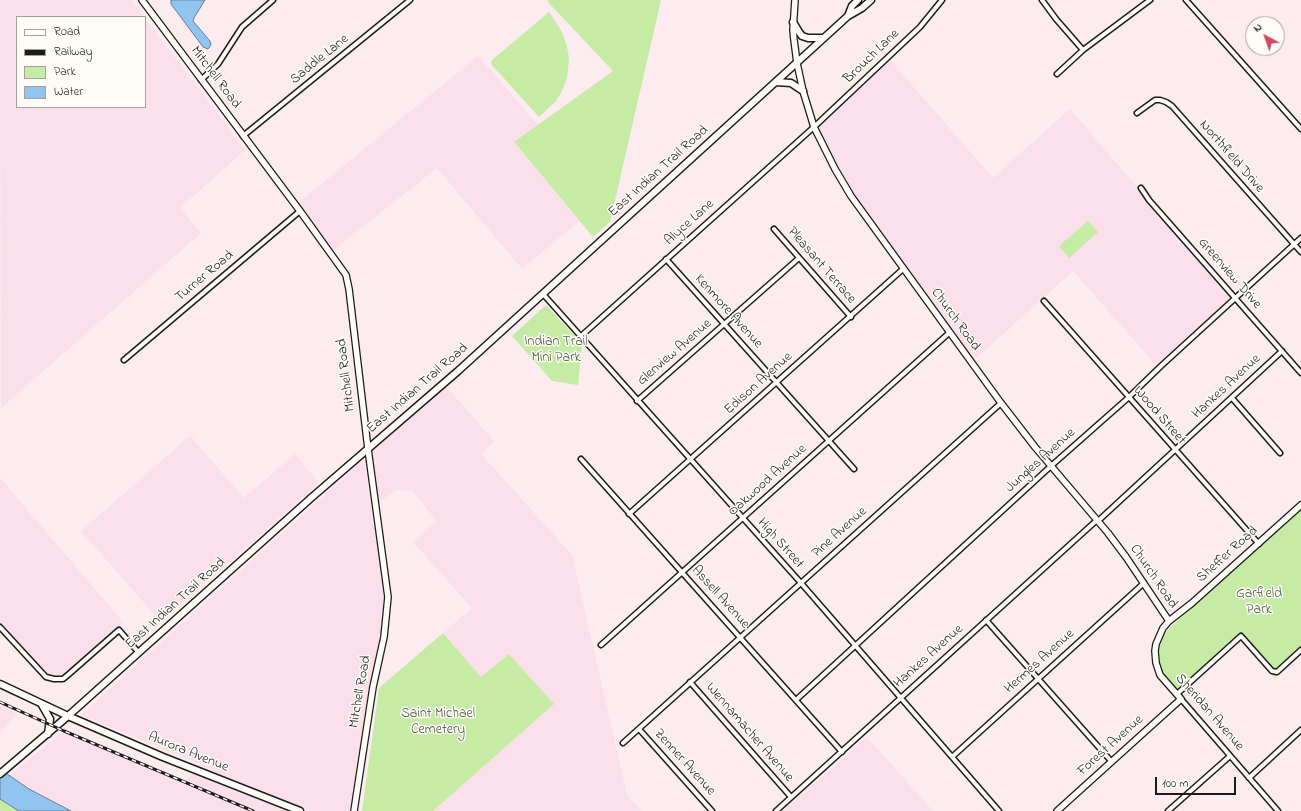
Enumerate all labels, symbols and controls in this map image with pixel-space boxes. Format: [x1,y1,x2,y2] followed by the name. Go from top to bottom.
[16,16,146,108] legend
[1245,16,1285,56] north arrow
[1250,19,1266,36] text: N
[54,23,80,41] text: Road
[841,26,903,88] street label: Brouch Lane
[287,31,353,89] street label: Saddle Lane
[54,43,92,61] text: Railway
[186,44,244,112] street label: Mitchell Road
[54,63,76,81] text: Park
[54,83,83,101] text: Water
[1195,117,1267,197] street label: Northfield Drive
[606,123,712,221] street label: East Indian Trail Road
[662,196,718,250] street label: Alyce Lane
[783,224,859,308] street label: Pleasant Terrace
[1194,235,1264,313] street label: Greenview Drive
[172,248,238,306] street label: Turner Road
[690,271,766,353] street label: Kenmore Avenue
[927,285,983,355] street label: Church Road
[634,316,716,390] street label: Glenview Avenue
[524,335,588,368] park label: Indian Trail Mini Park
[334,337,360,413] street label: Mitchell Road
[364,340,472,438] street label: East Indian Trail Road
[722,349,796,419] street label: Edison Avenue
[1189,351,1265,423] street label: Hankes Avenue
[1129,383,1189,449] street label: Wood Street
[1002,425,1080,497] street label: Jungles Avenue
[725,441,811,521] street label: Oakwood Avenue
[809,504,871,562] street label: Pine Avenue
[753,515,807,573] street label: High Street
[1194,523,1262,587] street label: Sheffer Road
[1125,542,1181,612] street label: Church Road
[123,555,229,653] street label: East Indian Trail Road
[687,563,753,633] street label: Assell Avenue
[1236,587,1282,620] park label: Garfield Park
[891,621,967,693] street label: Hankes Avenue
[1002,626,1078,698] street label: Hermes Avenue
[346,654,376,730] street label: Mitchell Road
[1171,671,1247,755] street label: Sheridan Avenue
[701,680,797,786] street label: Wennamacher Avenue
[401,707,475,740] park label: Saint Michael Cemetery
[1075,712,1147,780] street label: Forest Avenue
[650,726,718,800] street label: Zenner Avenue
[145,729,231,777] street label: Aurora Avenue
[1157,769,1238,795] scale bar
[1162,775,1189,793] text: 100 m

